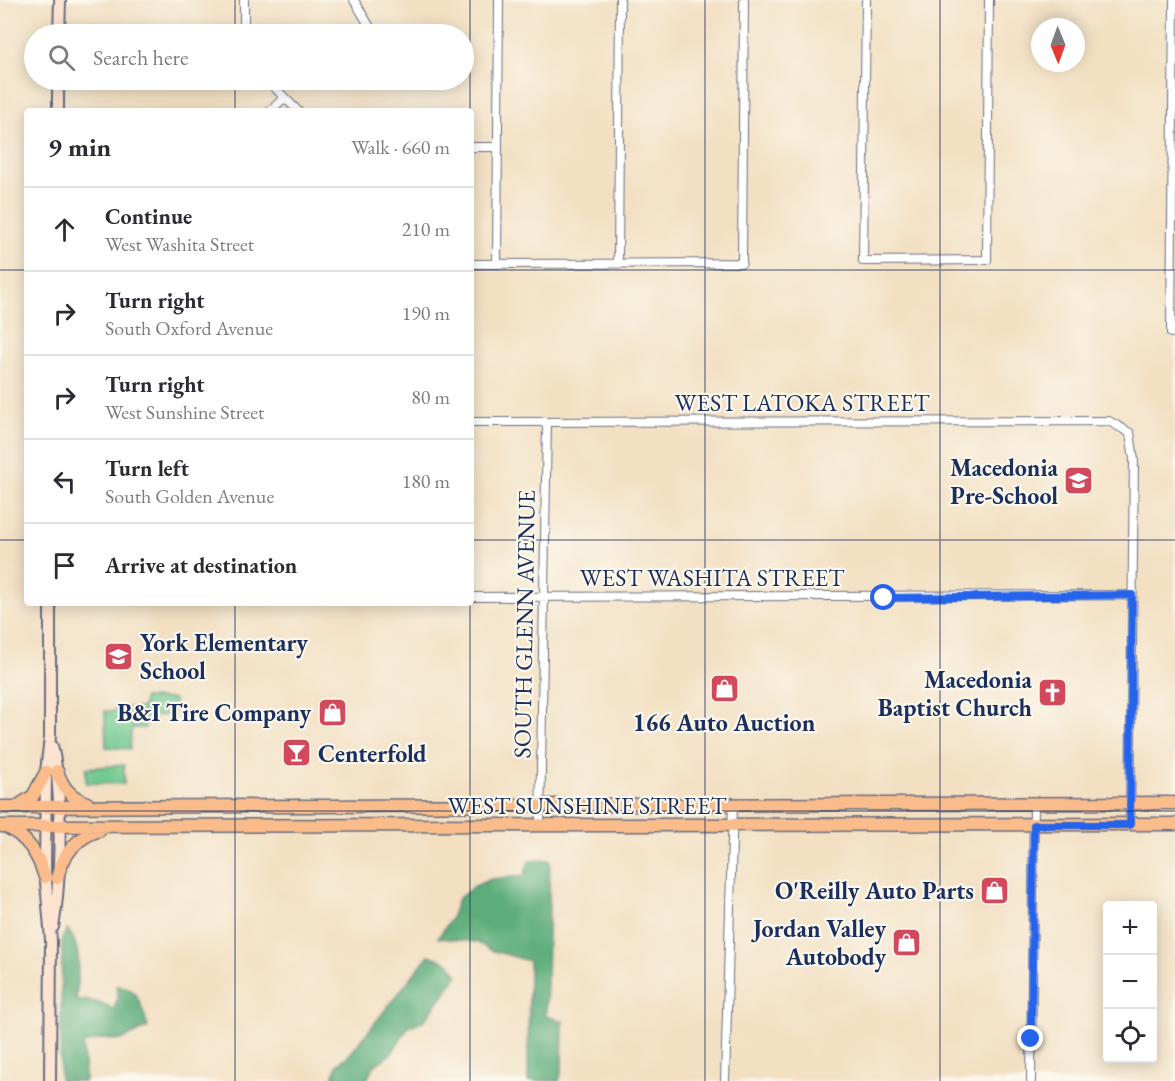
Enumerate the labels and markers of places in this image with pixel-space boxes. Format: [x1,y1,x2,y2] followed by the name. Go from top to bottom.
[950,452,1058,511] place label: Macedonia Pre-School
[1063,465,1095,497] school or university icon: Macedonia Pre-School
[140,627,308,686] place label: York Elementary School
[103,640,135,672] school or university icon: York Elementary School
[878,664,1033,723] place label: Macedonia Baptist Church
[708,673,740,705] shop icon: 166 Auto Auction
[1037,677,1069,709] church icon: Macedonia Baptist Church
[316,696,348,728] shop icon: B&I Tire Company
[117,697,311,729] place label: B&I Tire Company
[633,707,816,738] place label: 166 Auto Auction
[281,737,313,769] bar icon: Centerfold
[318,738,427,769] place label: Centerfold
[979,874,1011,906] shop icon: O'Reilly Auto Parts
[775,875,974,907] place label: O'Reilly Auto Parts
[751,913,886,973] place label: Jordan Valley Autobody
[891,926,923,958] shop icon: Jordan Valley Autobody

